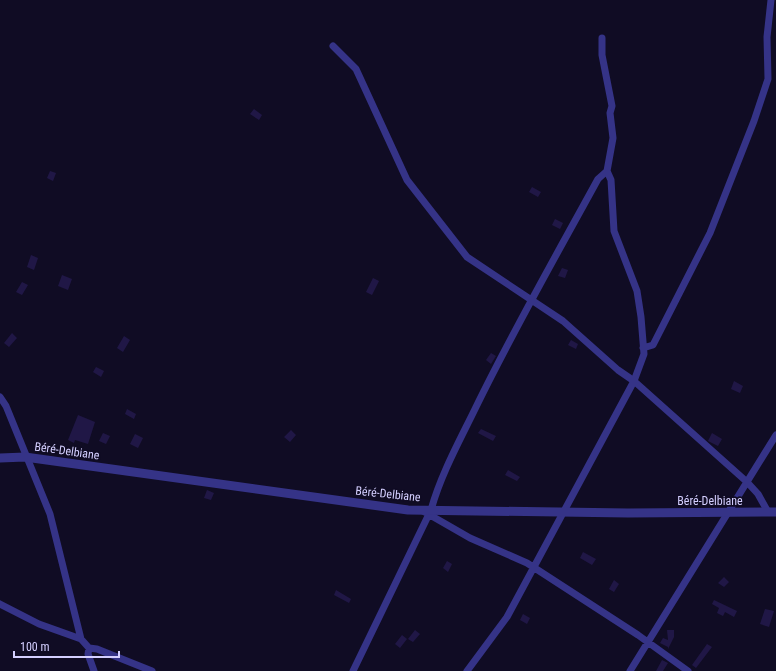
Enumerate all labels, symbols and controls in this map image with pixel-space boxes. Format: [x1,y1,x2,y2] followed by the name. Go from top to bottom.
[34,440,101,463] street label: Béré-Delbiane
[355,484,422,504] street label: Béré-Delbiane
[677,494,743,508] street label: Béré-Delbiane
[14,633,119,659] scale bar
[20,640,50,654] text: 100 m

